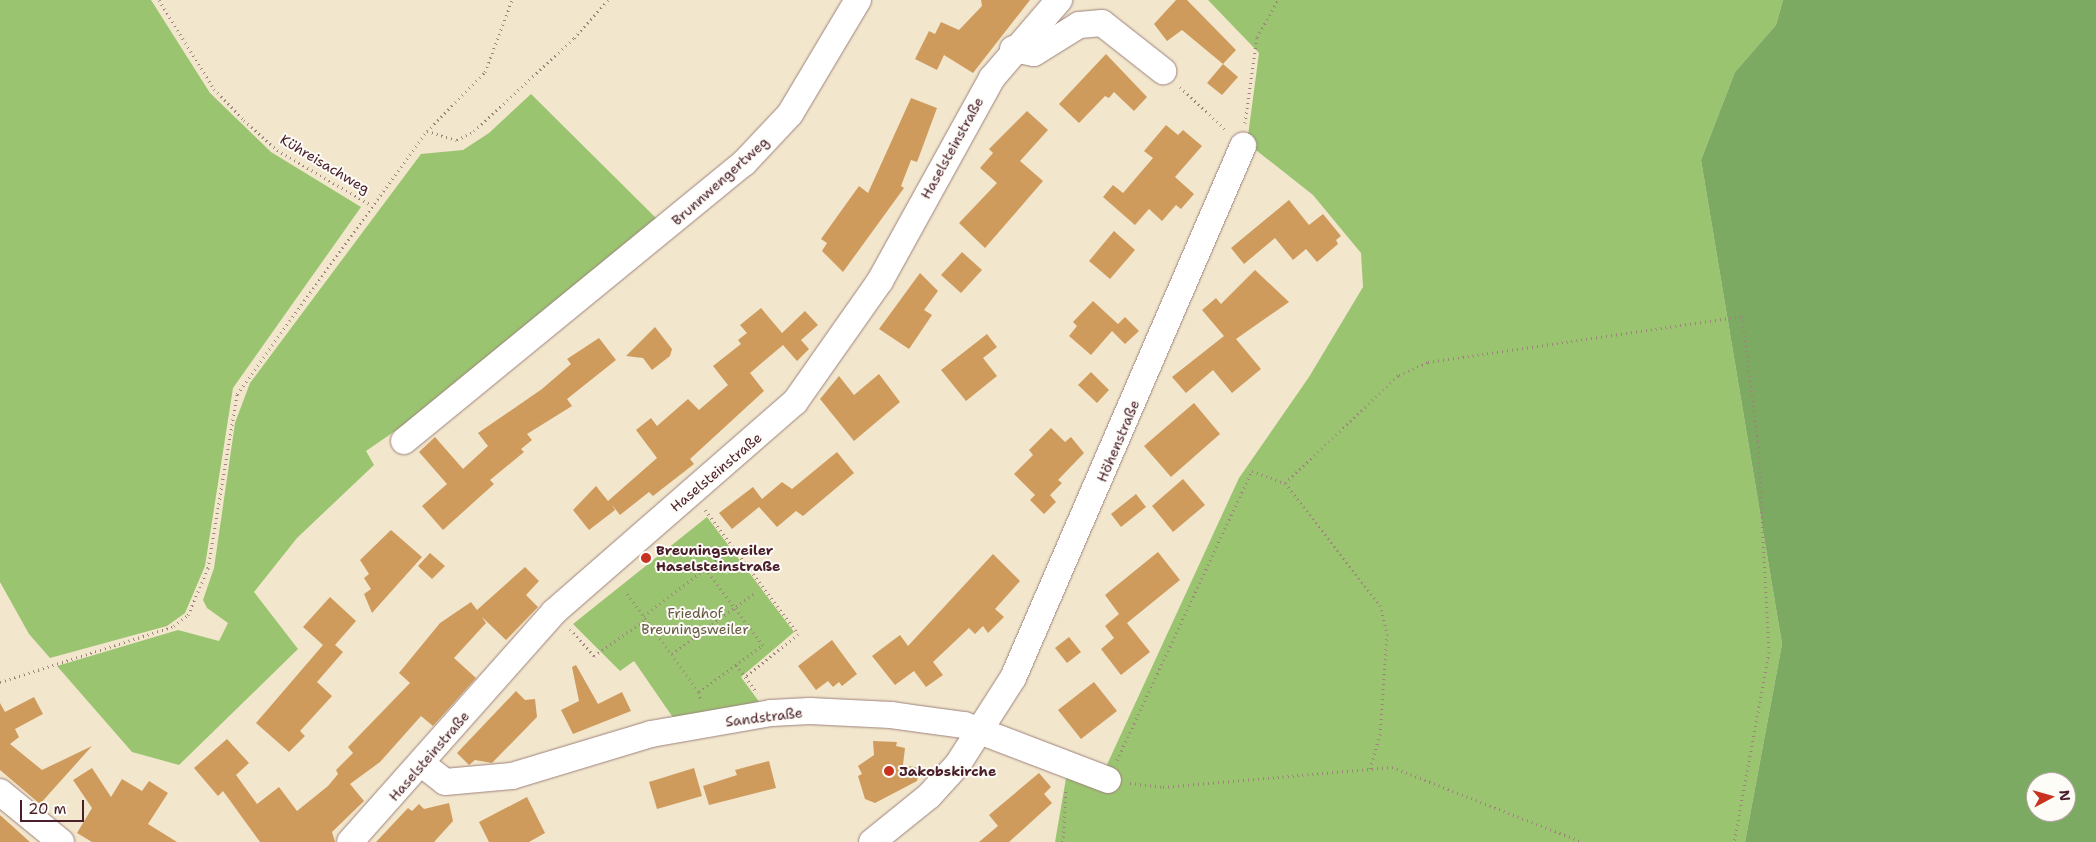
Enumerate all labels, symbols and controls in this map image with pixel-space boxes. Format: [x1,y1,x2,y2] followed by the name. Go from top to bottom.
[917,94,987,202] street label: Haselsteinstraße
[277,131,373,197] street label: Kühreisachweg
[668,133,772,229] street label: Brunnwengertweg
[1093,397,1143,485] street label: Höhenstraße
[667,429,765,515] street label: Haselsteinstraße
[656,542,781,574] place label: Breuningsweiler Haselsteinstraße
[640,552,652,564] marker: Breuningsweiler Haselsteinstraße
[641,605,749,638] park label: Friedhof Breuningsweiler
[724,704,804,730] street label: Sandstraße
[385,707,473,805] street label: Haselsteinstraße
[899,763,996,779] place label: Jakobskirche
[883,765,895,777] marker: Jakobskirche
[2026,772,2076,822] north arrow
[2055,789,2074,802] text: N
[22,790,86,822] scale bar
[28,799,67,819] text: 20 m

